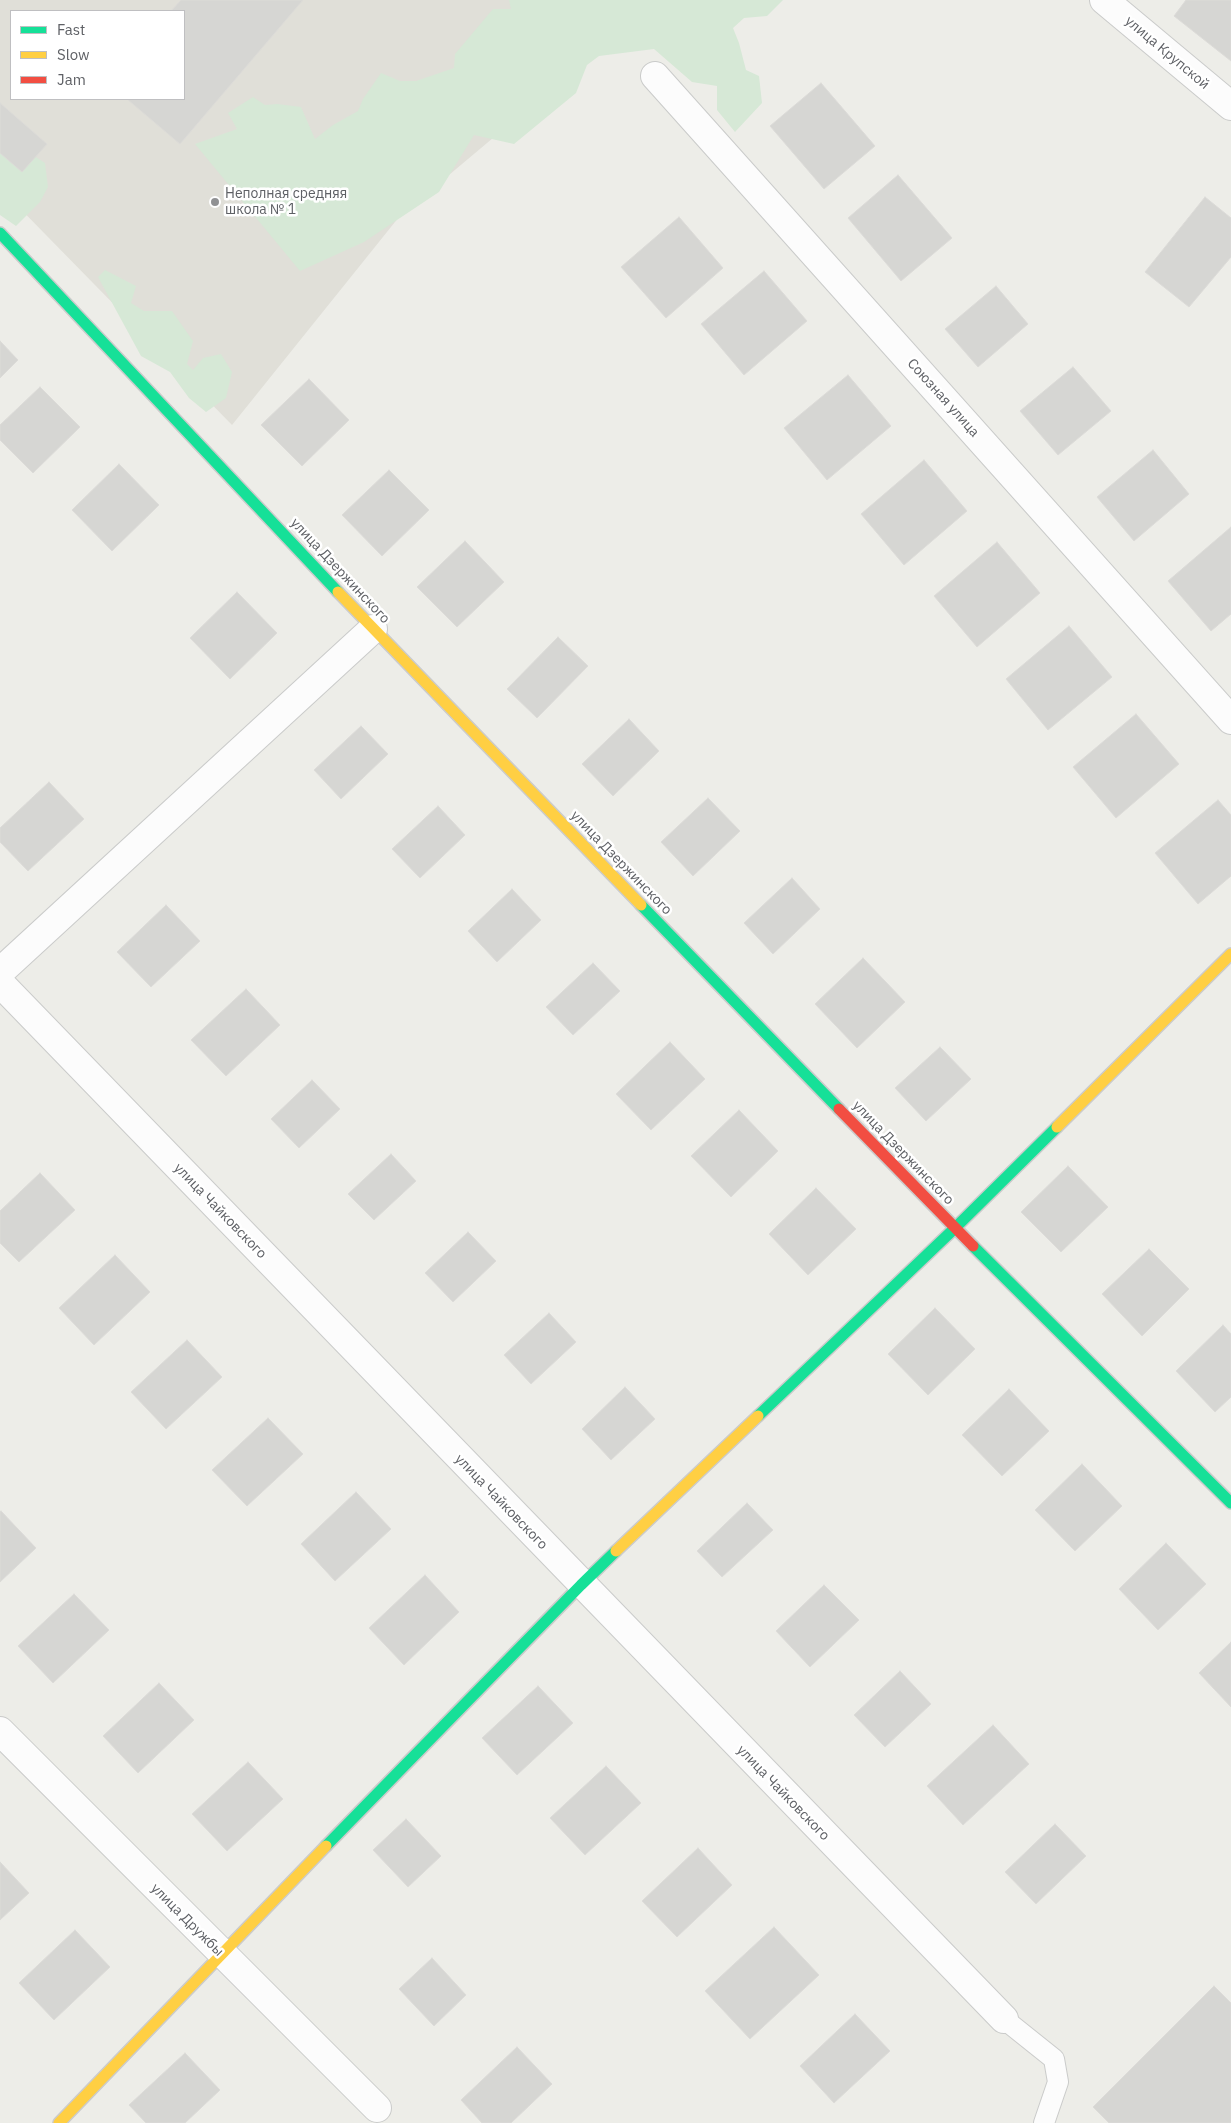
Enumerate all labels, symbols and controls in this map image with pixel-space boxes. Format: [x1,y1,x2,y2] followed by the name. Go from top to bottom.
[10,10,185,100] legend
[1121,13,1213,93] street label: улица Крупской
[57,20,85,39] text: Fast
[57,45,90,64] text: Slow
[57,70,86,89] text: Jam
[225,186,347,218] place label: Неполная средняя школа № 1
[209,196,221,208] marker: Неполная средняя школа № 1
[903,355,983,441] street label: Союзная улица
[287,515,393,627] street label: улица Дзержинского
[567,807,675,919] street label: улица Дзержинского
[849,1097,957,1209] street label: улица Дзержинского
[170,1160,270,1262] street label: улица Чайковского
[451,1451,551,1553] street label: улица Чайковского
[733,1742,833,1844] street label: улица Чайковского
[147,1880,227,1960] street label: улица Дружбы

